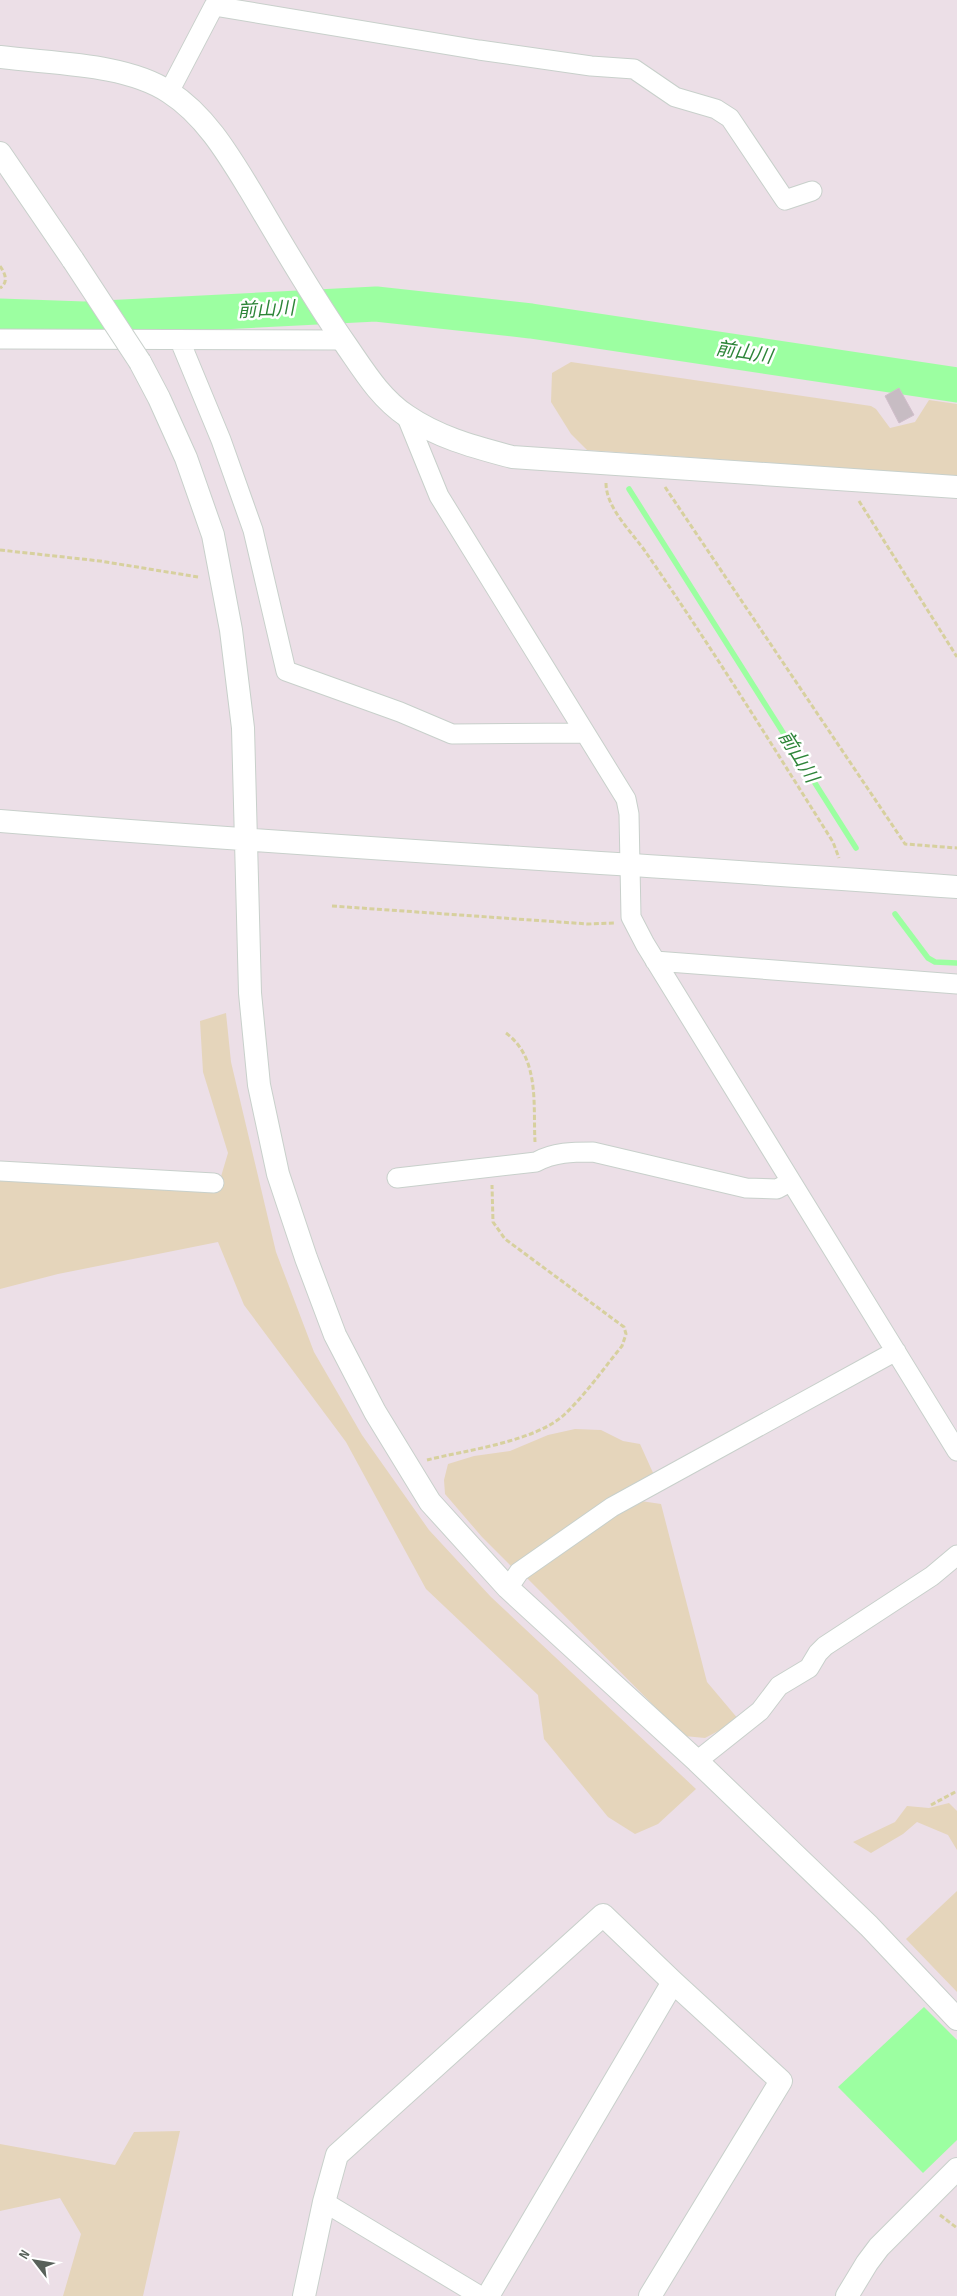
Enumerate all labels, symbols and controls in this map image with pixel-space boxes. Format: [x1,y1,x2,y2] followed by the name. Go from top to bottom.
[237,297,297,323] water label: 前山川
[714,337,776,369] water label: 前山川
[773,727,824,789] water label: 前山川
[10,2236,60,2286] north arrow
[15,2247,33,2262] text: N

